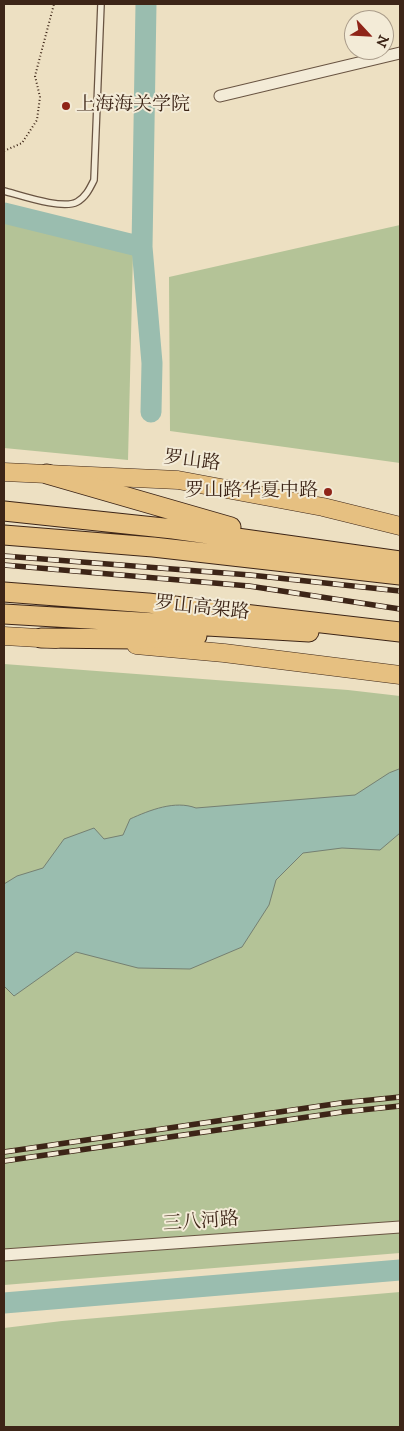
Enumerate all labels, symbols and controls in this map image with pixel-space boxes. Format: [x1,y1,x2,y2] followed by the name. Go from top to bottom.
[344,10,394,60] north arrow
[371,32,392,50] text: N
[76,95,190,117] place label: 上海海关学院
[60,100,72,112] marker: 上海海关学院
[162,447,222,477] street label: 罗山路
[185,481,318,503] place label: 罗山路华夏中路
[322,486,334,498] marker: 罗山路华夏中路
[154,593,250,625] street label: 罗山高架路
[162,1209,240,1237] street label: 三八河路

